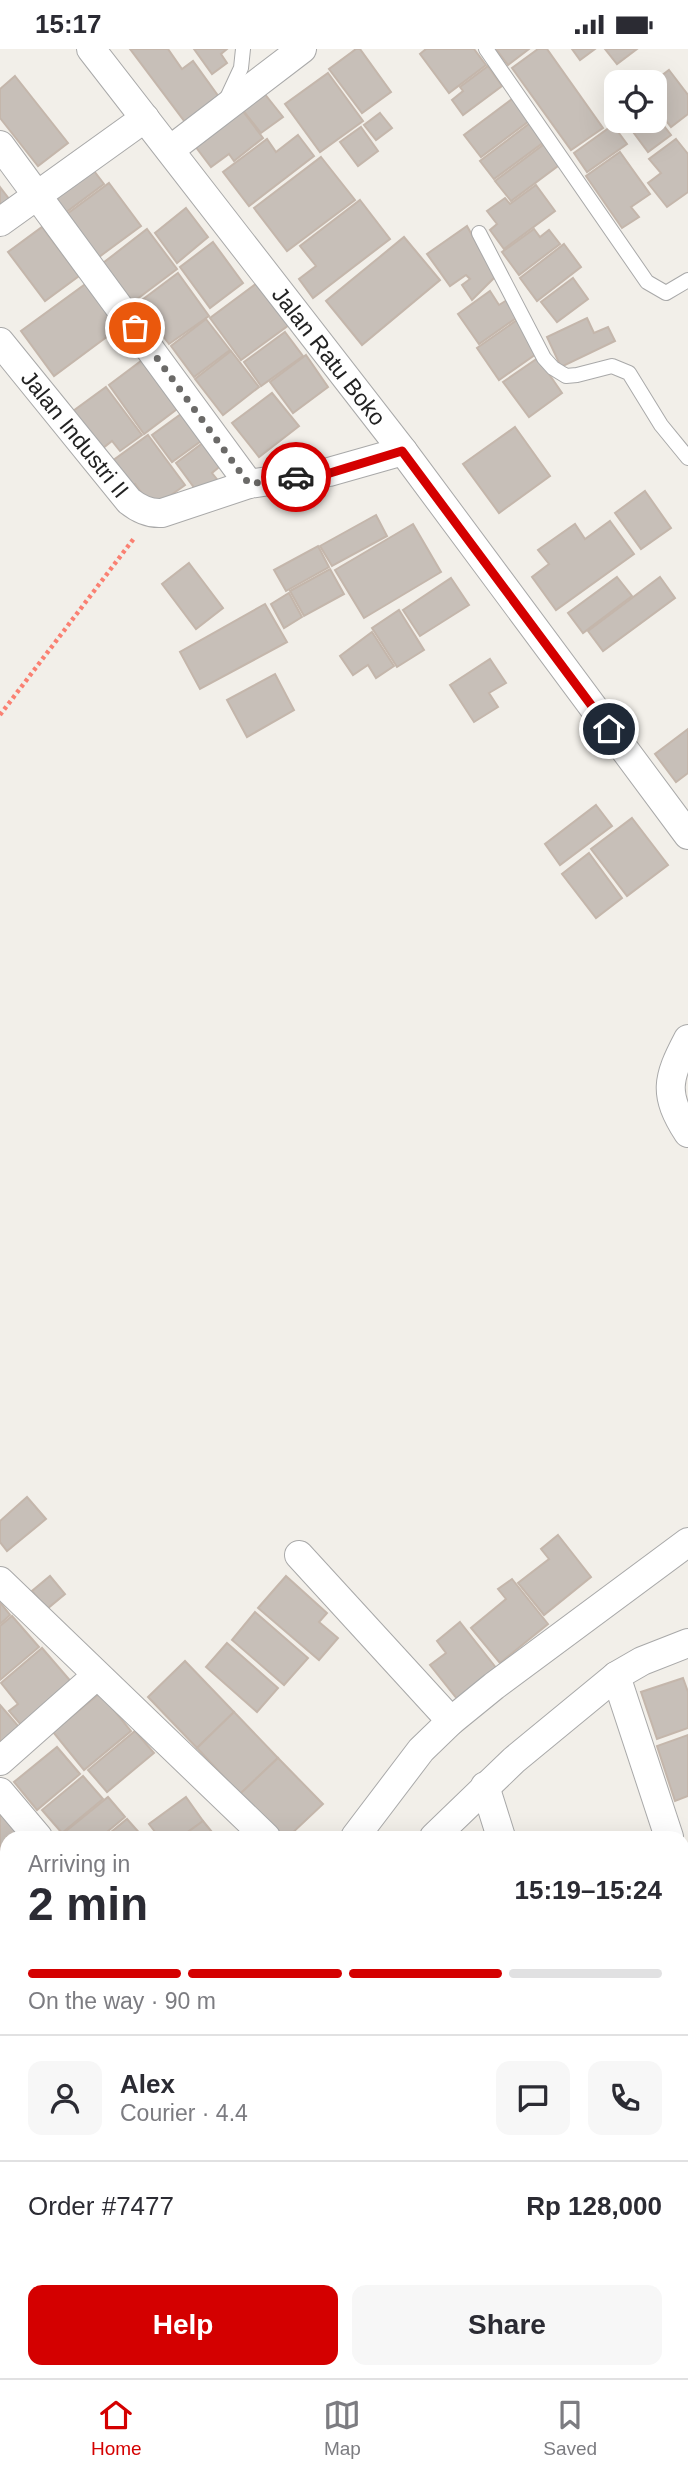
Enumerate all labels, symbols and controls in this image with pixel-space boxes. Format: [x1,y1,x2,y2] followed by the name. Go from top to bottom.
[35,9,102,39] text: 15:17
[604,70,667,133] map controls
[604,70,667,133] button: locate
[267,281,391,431] street label: Jalan Ratu Boko
[105,298,165,358] pin
[116,309,154,347] icon: bag
[16,365,134,503] street label: Jalan Industri II
[261,442,331,512] courier
[277,458,315,496] icon: car
[579,699,639,759] pin
[590,710,628,748] icon: home
[28,1851,130,1877] text: Arriving in
[515,1875,662,1905] text: 15:19–15:24
[28,1878,148,1930] text: 2 min
[28,1988,216,2014] text: On the way · 90 m
[28,2061,102,2135] button: person
[496,2061,570,2135] button: chat
[588,2061,662,2135] button: phone
[120,2069,175,2099] text: Alex
[120,2100,248,2126] text: Courier · 4.4
[28,2191,174,2221] text: Order #7477
[526,2191,662,2221] text: Rp 128,000
[28,2285,338,2365] button: Help
[352,2285,662,2365] button: Share
[91,2396,142,2460] tab: Home
[323,2396,361,2460] tab: Map
[543,2396,597,2460] tab: Saved

